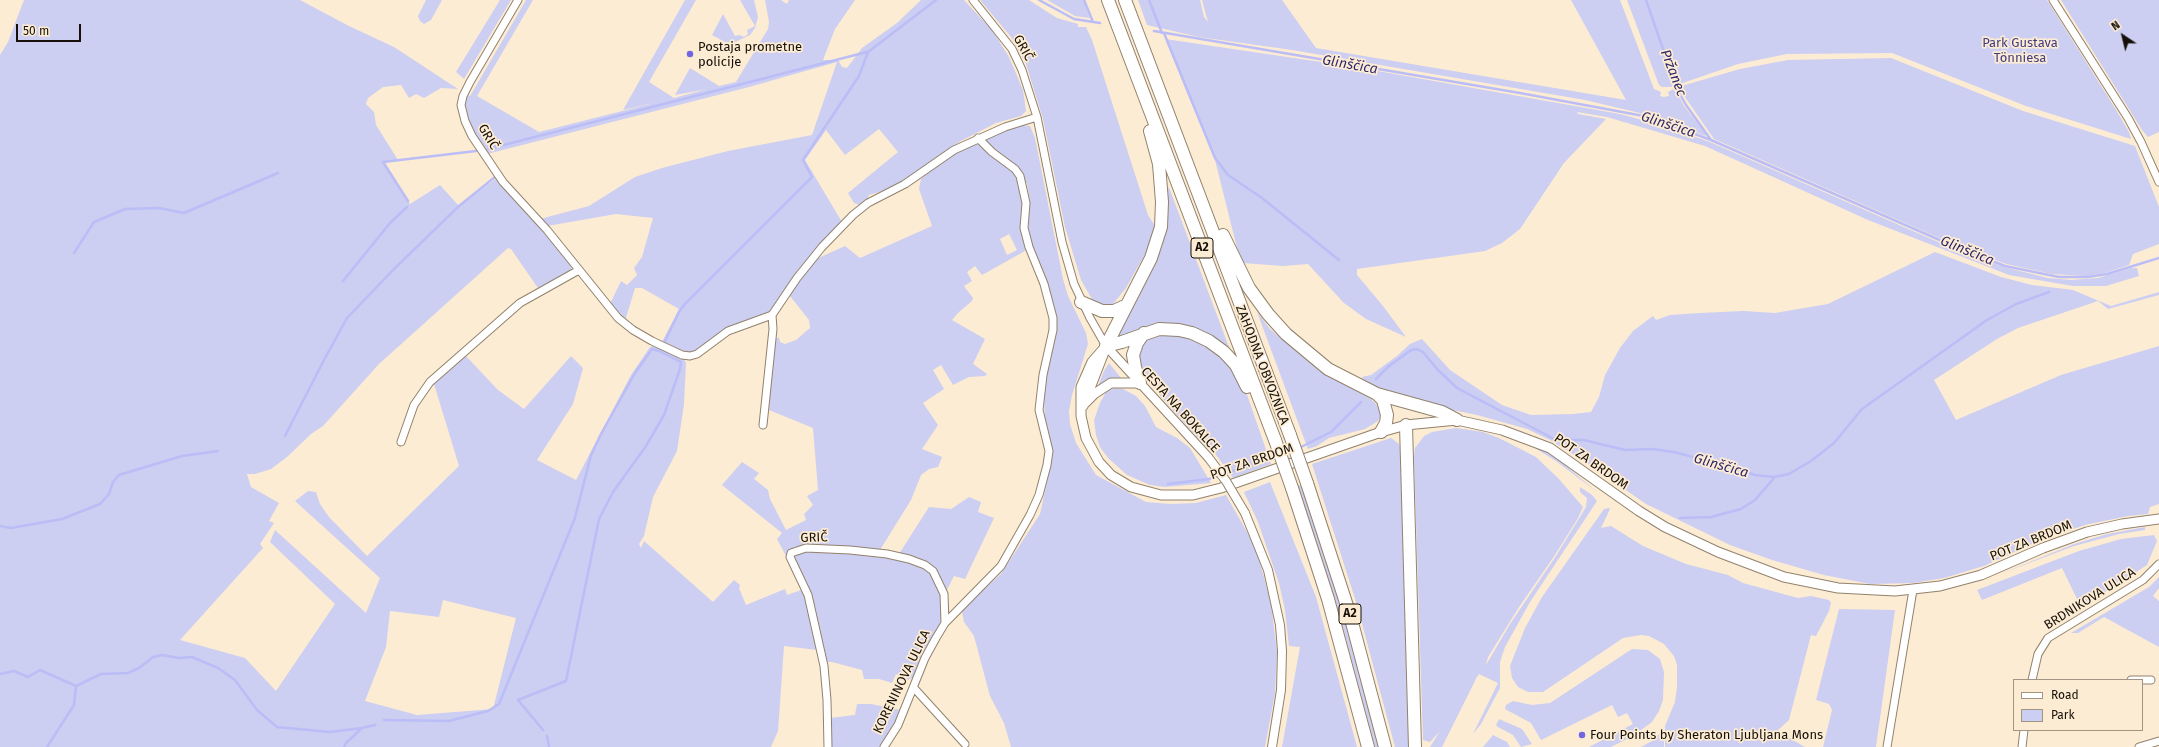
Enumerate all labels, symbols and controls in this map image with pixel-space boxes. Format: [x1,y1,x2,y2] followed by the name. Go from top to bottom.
[18,16,83,42] scale bar
[2103,16,2143,56] north arrow
[2109,18,2123,33] text: N
[23,24,49,38] text: 50 m
[1010,32,1036,64] street label: GRIČ
[1982,35,2058,66] park label: Park Gustava Tönniesa
[698,39,802,70] place label: Postaja prometne policije
[1656,47,1690,99] water label: Pržanec
[685,49,695,59] marker: Postaja prometne policije
[1321,52,1379,78] water label: Glinščica
[1639,108,1697,142] water label: Glinščica
[474,121,502,153] street label: GRIČ
[1938,233,1996,269] water label: Glinščica
[1191,238,1213,258] road number: A2
[1232,303,1292,427] street label: ZAHODNA OBVOZNICA
[1137,364,1223,456] street label: CESTA NA BOKALCE
[1551,431,1631,493] street label: POT ZA BRDOM
[1208,440,1296,484] street label: POT ZA BRDOM
[1692,450,1750,482] water label: Glinščica
[1988,517,2074,565] street label: POT ZA BRDOM
[800,530,828,546] street label: GRIČ
[2041,565,2139,633] street label: BRDNIKOVA ULICA
[1339,604,1361,624] road number: A2
[870,628,934,736] street label: KORENINOVA ULICA
[2013,679,2143,731] legend
[2051,688,2079,702] text: Road
[2051,708,2075,722] text: Park
[1590,727,1823,743] place label: Four Points by Sheraton Ljubljana Mons
[1577,730,1587,740] marker: Four Points by Sheraton Ljubljana Mons

